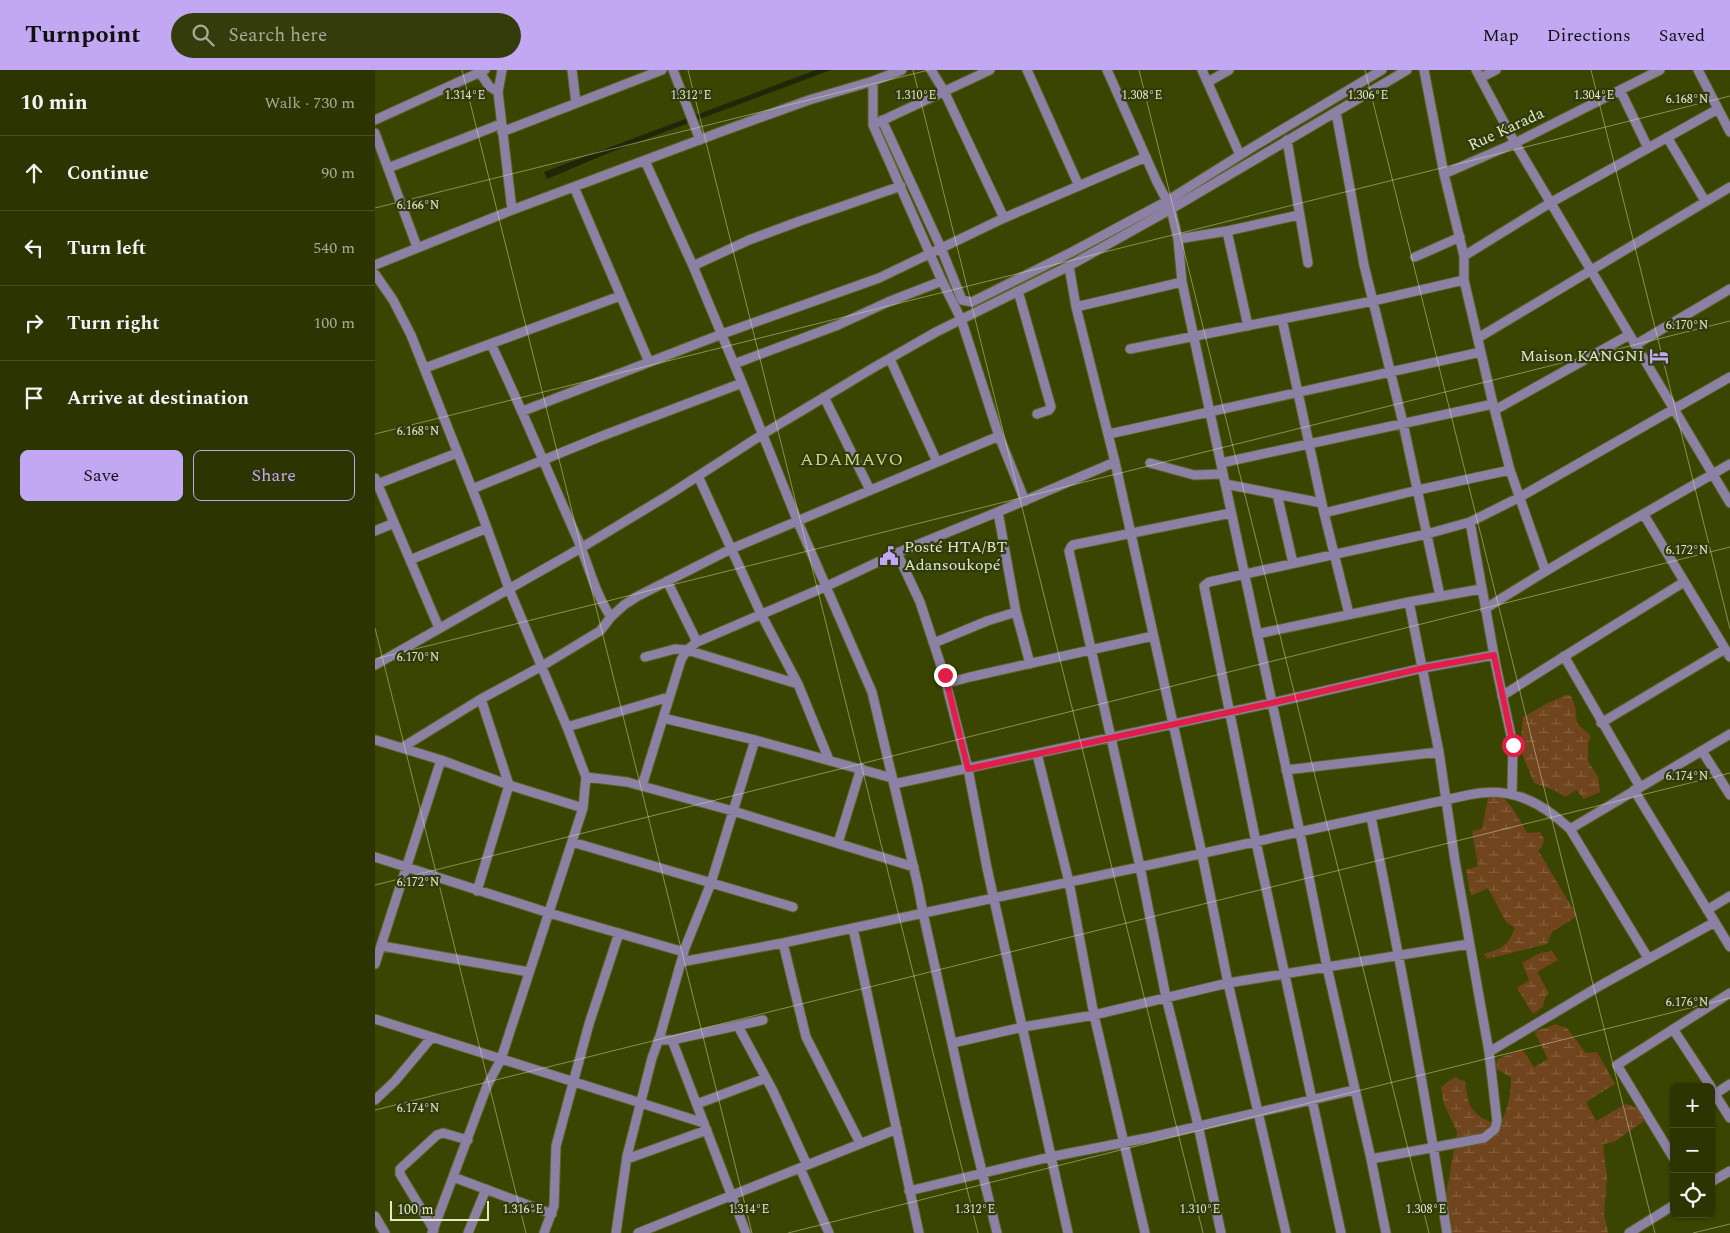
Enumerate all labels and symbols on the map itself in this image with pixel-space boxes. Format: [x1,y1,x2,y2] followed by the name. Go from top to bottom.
[445,86,485,105] text: 1.314°E
[671,86,711,105] text: 1.312°E
[896,86,936,105] text: 1.310°E
[1122,86,1162,105] text: 1.308°E
[1348,86,1388,105] text: 1.306°E
[1574,86,1614,105] text: 1.304°E
[1666,90,1708,109] text: 6.168°N
[1464,101,1548,157] street label: Rue Karada
[397,196,439,215] text: 6.166°N
[1666,316,1708,335] text: 6.170°N
[1520,344,1644,368] place label: Maison KANGNI
[1648,345,1670,367] hotel icon: Maison KANGNI
[397,422,439,441] text: 6.168°N
[800,446,904,473] district label: ADAMAVO
[904,535,1007,577] place label: Posté HTA/BT Adansoukopé
[1666,541,1708,560] text: 6.172°N
[878,545,900,567] public building icon: Posté HTA/BT Adansoukopé
[397,648,439,667] text: 6.170°N
[934,664,957,687] route end
[1502,734,1525,757] route start
[1666,767,1708,786] text: 6.174°N
[397,873,439,892] text: 6.172°N
[1666,993,1708,1012] text: 6.176°N
[397,1099,439,1118] text: 6.174°N
[390,1198,489,1221] scale bar
[503,1200,543,1219] text: 1.316°E
[729,1200,769,1219] text: 1.314°E
[955,1200,995,1219] text: 1.312°E
[1180,1200,1220,1219] text: 1.310°E
[1406,1200,1446,1219] text: 1.308°E

